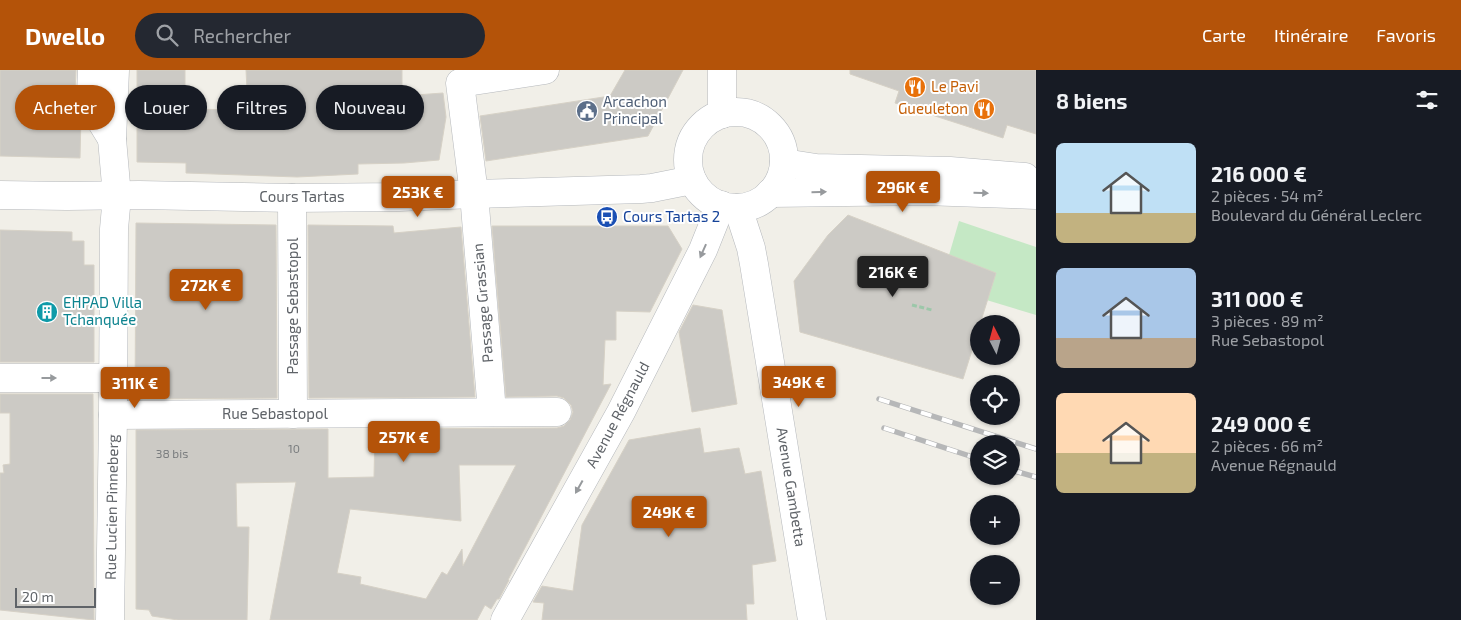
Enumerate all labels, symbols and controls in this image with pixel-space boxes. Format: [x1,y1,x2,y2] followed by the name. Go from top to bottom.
[135,13,485,58] search box
[25,21,105,50] text: Dwello
[153,21,181,49] icon: search
[193,24,291,47] text: Rechercher
[1202,24,1246,46] text: Carte
[1274,24,1348,46] text: Itinéraire
[1376,24,1436,46] text: Favoris
[903,75,927,99] restaurant icon: Le Pavi
[931,77,979,95] place label: Le Pavi
[15,85,115,130] chip: Acheter
[125,85,207,130] chip: Louer
[217,85,306,130] chip: Filtres
[316,85,424,130] chip: Nouveau
[1413,86,1441,114] icon: filters
[1056,88,1128,113] text: 8 biens
[603,92,667,127] place label: Arcachon Principal
[972,97,996,121] restaurant icon: Gueuleton
[575,99,599,123] public building icon: Arcachon Principal
[898,99,968,117] place label: Gueuleton
[1211,161,1307,186] text: 216 000 €
[1096,163,1156,223] icon: home
[862,170,944,213] pin: 296K €
[377,176,459,218] pin: 253K €
[877,177,929,196] text: 296K €
[393,182,443,201] text: 253K €
[1211,186,1323,205] text: 2 pièces · 54 m²
[259,187,345,205] street label: Cours Tartas
[811,188,827,196] one-way arrow
[973,189,989,197] one-way arrow
[595,205,619,229] bus stop icon: Cours Tartas 2
[1211,205,1422,224] text: Boulevard du Général Leclerc
[623,207,720,225] place label: Cours Tartas 2
[283,237,301,375] street label: Passage Sebastopol
[468,243,496,364] street label: Passage Grassian
[698,243,707,258] one-way arrow
[852,256,934,298] pin: 216K €
[868,262,918,281] text: 216K €
[165,268,247,311] pin: 272K €
[181,275,231,294] text: 272K €
[1211,286,1303,311] text: 311 000 €
[1096,288,1156,348] icon: home
[63,293,142,328] place label: EHPAD Villa Tchanquée
[35,300,59,324] building icon: EHPAD Villa Tchanquée
[1211,311,1324,330] text: 3 pièces · 89 m²
[970,315,1020,365] north arrow
[970,315,1020,605] map controls
[1211,330,1324,349] text: Rue Sebastopol
[582,358,653,471] street label: Avenue Régnauld
[94,366,176,409] pin: 311K €
[758,366,840,408] pin: 349K €
[773,372,825,391] text: 349K €
[112,373,158,392] text: 311K €
[41,374,57,382] one-way arrow
[970,375,1020,425] button: locate
[222,404,329,422] street label: Rue Sebastopol
[1211,411,1311,436] text: 249 000 €
[1096,413,1156,473] icon: home
[363,420,445,463] pin: 257K €
[774,426,810,548] street label: Avenue Gambetta
[379,427,429,446] text: 257K €
[101,433,121,580] street label: Rue Lucien Pinneberg
[970,435,1020,485] button: layers
[1211,436,1323,455] text: 2 pièces · 66 m²
[288,441,300,455] house number: 10
[156,446,188,460] house number: 38 bis
[1211,455,1337,474] text: Avenue Régnauld
[575,480,583,495] one-way arrow
[970,495,1020,545] button: +
[628,496,710,538] pin: 249K €
[643,502,695,521] text: 249K €
[970,555,1020,605] button: −
[15,585,96,608] scale bar
[22,588,54,605] text: 20 m

